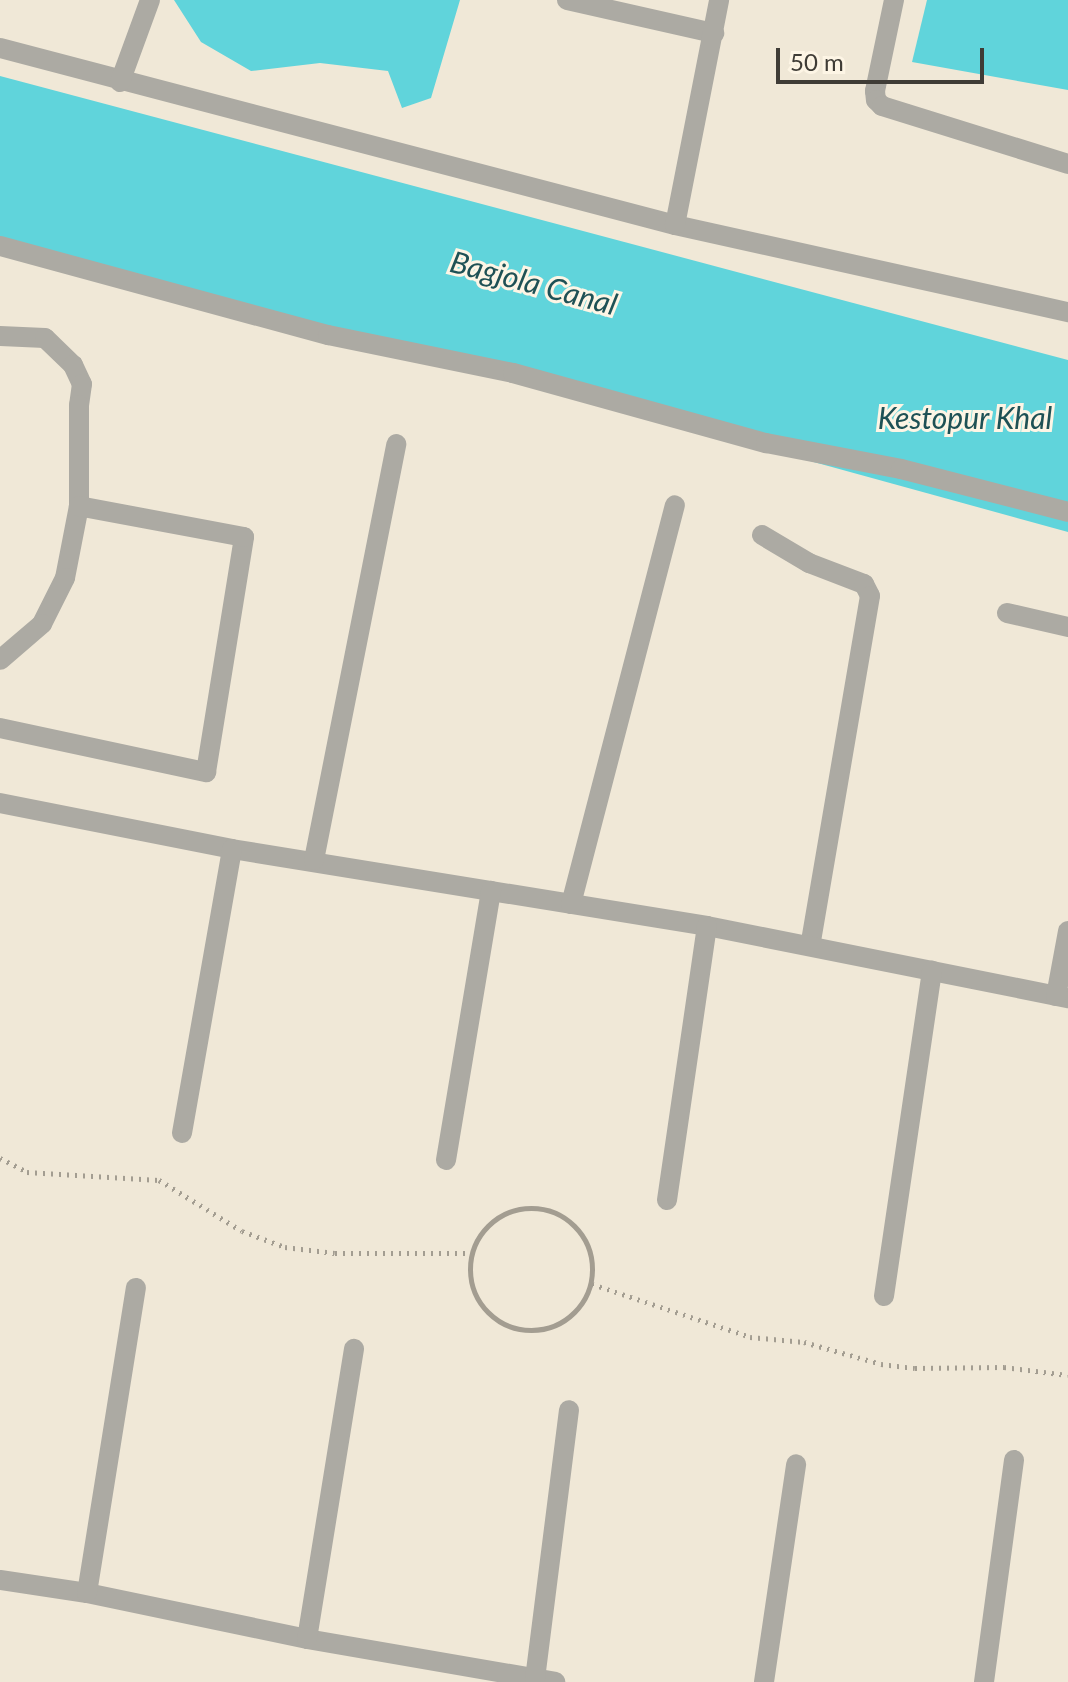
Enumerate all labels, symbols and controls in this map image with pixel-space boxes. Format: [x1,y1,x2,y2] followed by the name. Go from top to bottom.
[780,32,988,82] scale bar
[790,47,844,76] text: 50 m
[447,242,621,322] water label: Bagjola Canal
[877,399,1053,435] water label: Kestopur Khal

